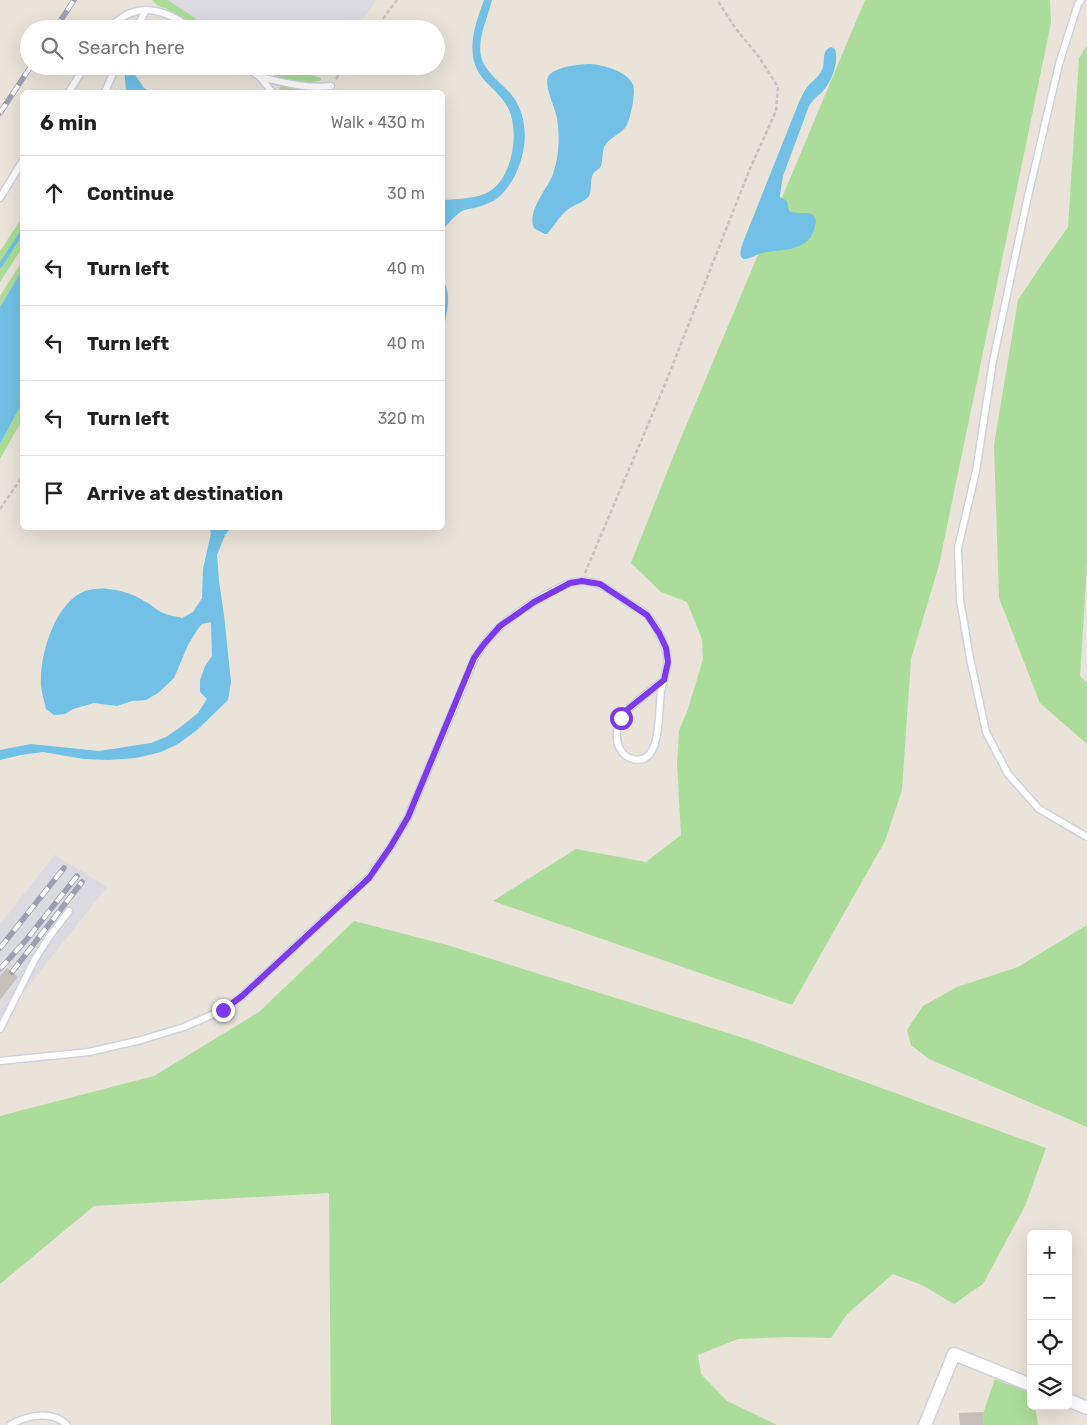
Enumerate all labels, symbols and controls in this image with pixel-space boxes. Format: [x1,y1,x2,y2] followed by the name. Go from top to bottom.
[20,20,445,75] search box
[38,34,66,62] icon: search
[78,36,185,59] text: Search here
[40,110,97,135] text: 6 min
[331,113,425,132] text: Walk · 430 m
[40,179,68,207] icon: ahead
[87,182,174,205] text: Continue
[387,184,425,203] text: 30 m
[40,254,68,282] icon: left
[87,257,169,280] text: Turn left
[387,259,425,278] text: 40 m
[40,329,68,357] icon: left
[87,332,169,355] text: Turn left
[387,334,425,353] text: 40 m
[40,404,68,432] icon: left
[87,407,169,430] text: Turn left
[378,409,425,428] text: 320 m
[40,479,68,507] icon: arrive
[87,482,283,505] text: Arrive at destination
[610,707,633,730] route start
[212,999,235,1022] route end
[1027,1230,1072,1410] map controls
[1027,1230,1072,1275] button: +
[1027,1275,1072,1320] button: −
[1027,1320,1072,1365] button: locate
[1027,1365,1072,1410] button: layers

